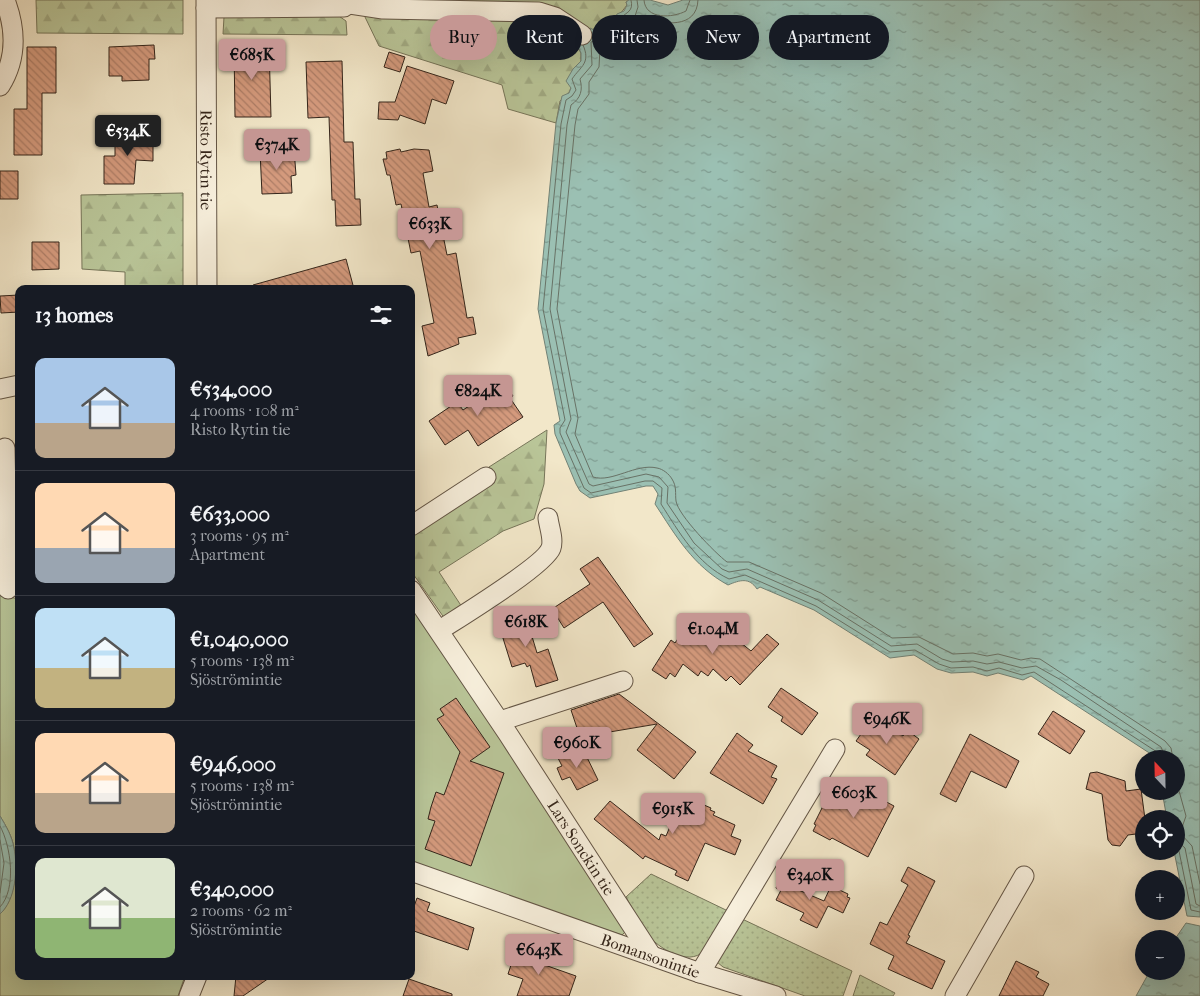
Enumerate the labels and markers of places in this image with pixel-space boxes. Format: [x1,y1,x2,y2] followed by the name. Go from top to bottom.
[217,38,287,81] pin: €685K
[93,114,163,157] pin: €534K
[242,128,312,171] pin: €374K
[395,208,465,250] pin: €633K
[443,374,513,417] pin: €824K
[491,606,561,648] pin: €618K
[672,612,754,655] pin: €1.04M
[852,702,922,745] pin: €946K
[542,726,612,769] pin: €960K
[819,776,889,819] pin: €603K
[638,792,708,835] pin: €915K
[775,858,845,901] pin: €340K
[504,934,574,976] pin: €643K

